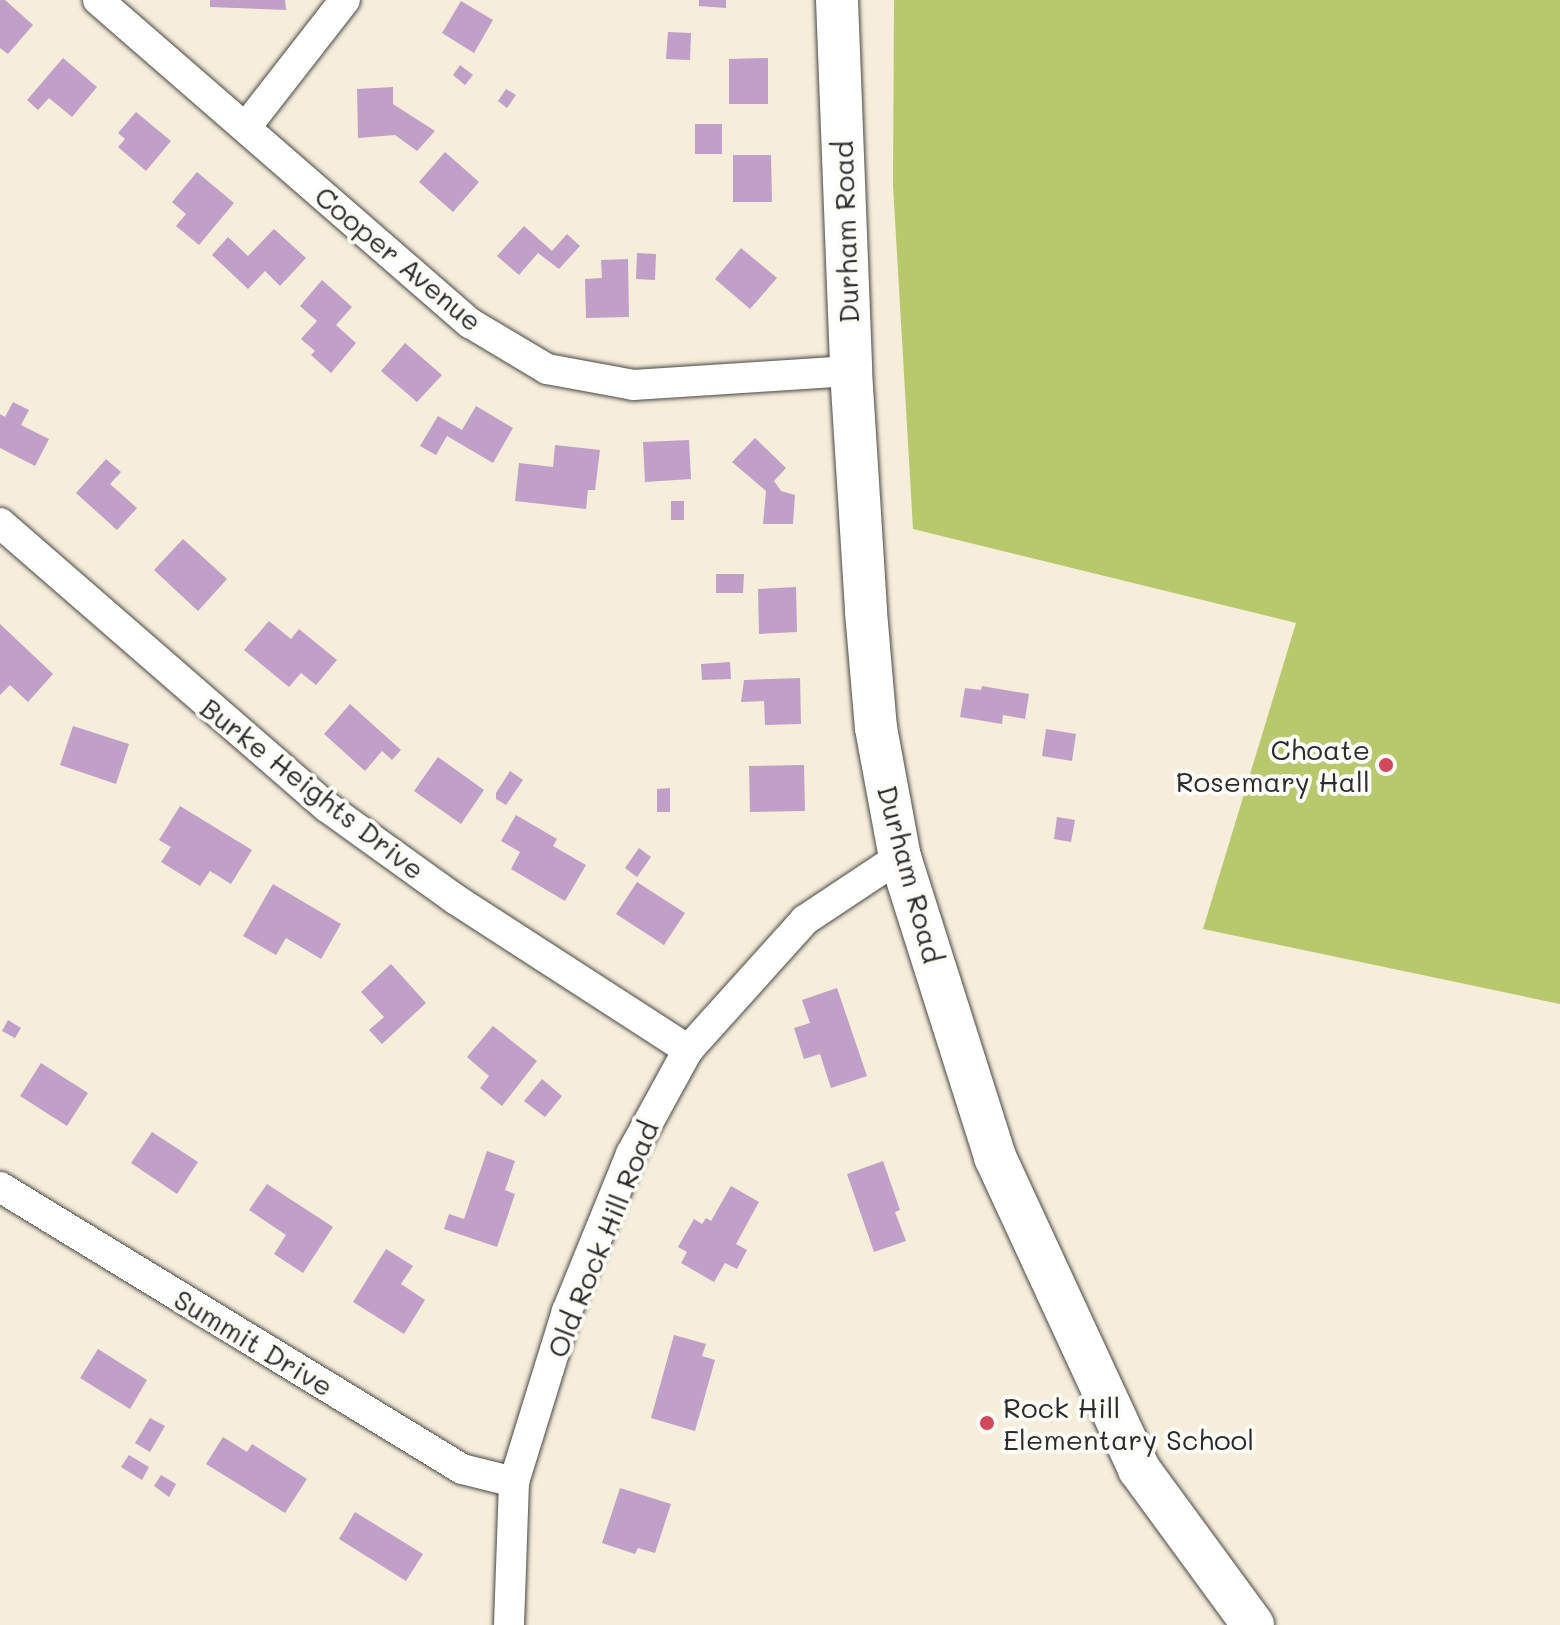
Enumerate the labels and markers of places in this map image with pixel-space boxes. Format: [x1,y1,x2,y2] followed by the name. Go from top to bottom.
[1176,732,1370,798] place label: Choate Rosemary Hall
[1377,756,1395,774] marker: Choate Rosemary Hall
[1003,1390,1254,1456] place label: Rock Hill Elementary School
[978,1414,996,1432] marker: Rock Hill Elementary School

